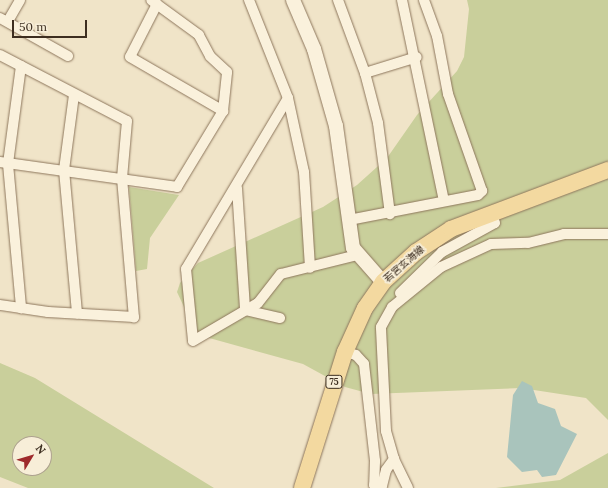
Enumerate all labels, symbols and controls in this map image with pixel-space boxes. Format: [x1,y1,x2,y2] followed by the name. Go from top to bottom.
[14,12,89,38] scale bar
[19,19,47,34] text: 50 m
[381,243,427,285] street label: 若宮玄海線
[325,375,343,389] road number: 75
[12,436,52,476] north arrow
[33,442,49,457] text: N

